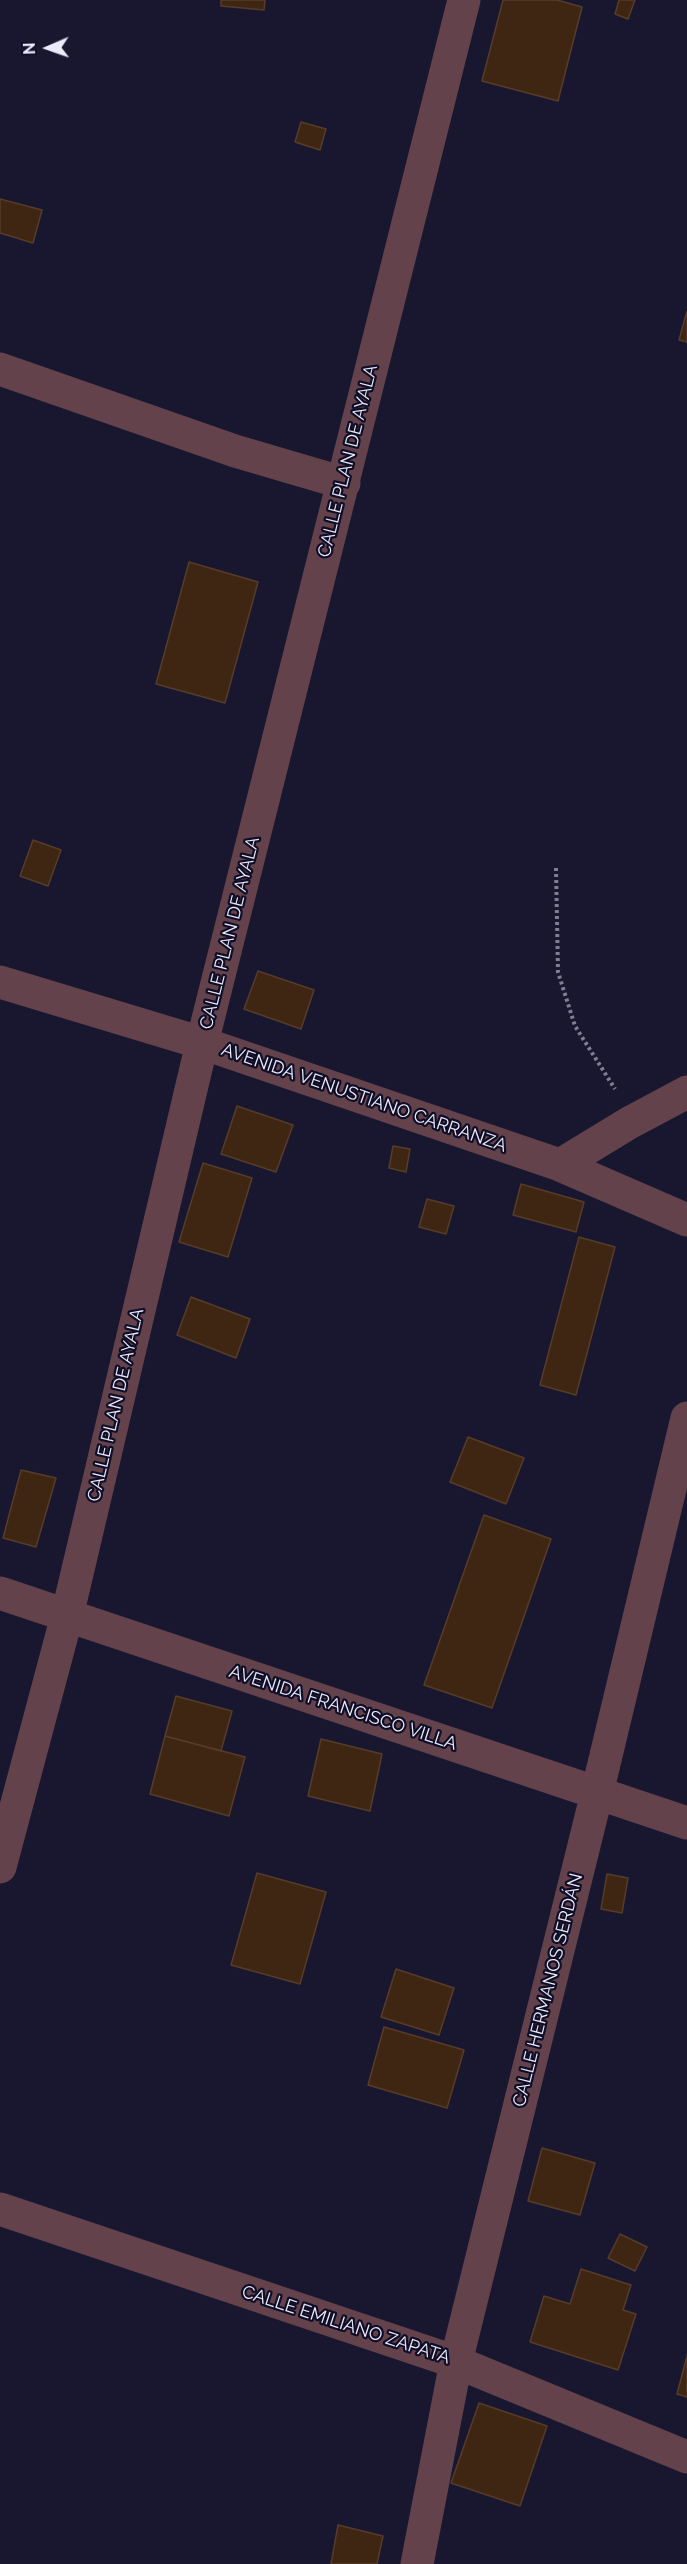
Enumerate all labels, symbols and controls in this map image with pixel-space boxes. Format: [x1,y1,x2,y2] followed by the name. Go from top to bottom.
[18,18,78,78] north arrow
[20,42,39,55] text: N
[314,363,382,559] street label: CALLE PLAN DE AYALA
[196,835,264,1031] street label: CALLE PLAN DE AYALA
[218,1039,510,1157] street label: AVENIDA VENUSTIANO CARRANZA
[83,1306,149,1504] street label: CALLE PLAN DE AYALA
[226,1661,460,1755] street label: AVENIDA FRANCISCO VILLA
[509,1871,587,2109] street label: CALLE HERMANOS SERDÁN
[239,2281,453,2369] street label: CALLE EMILIANO ZAPATA

